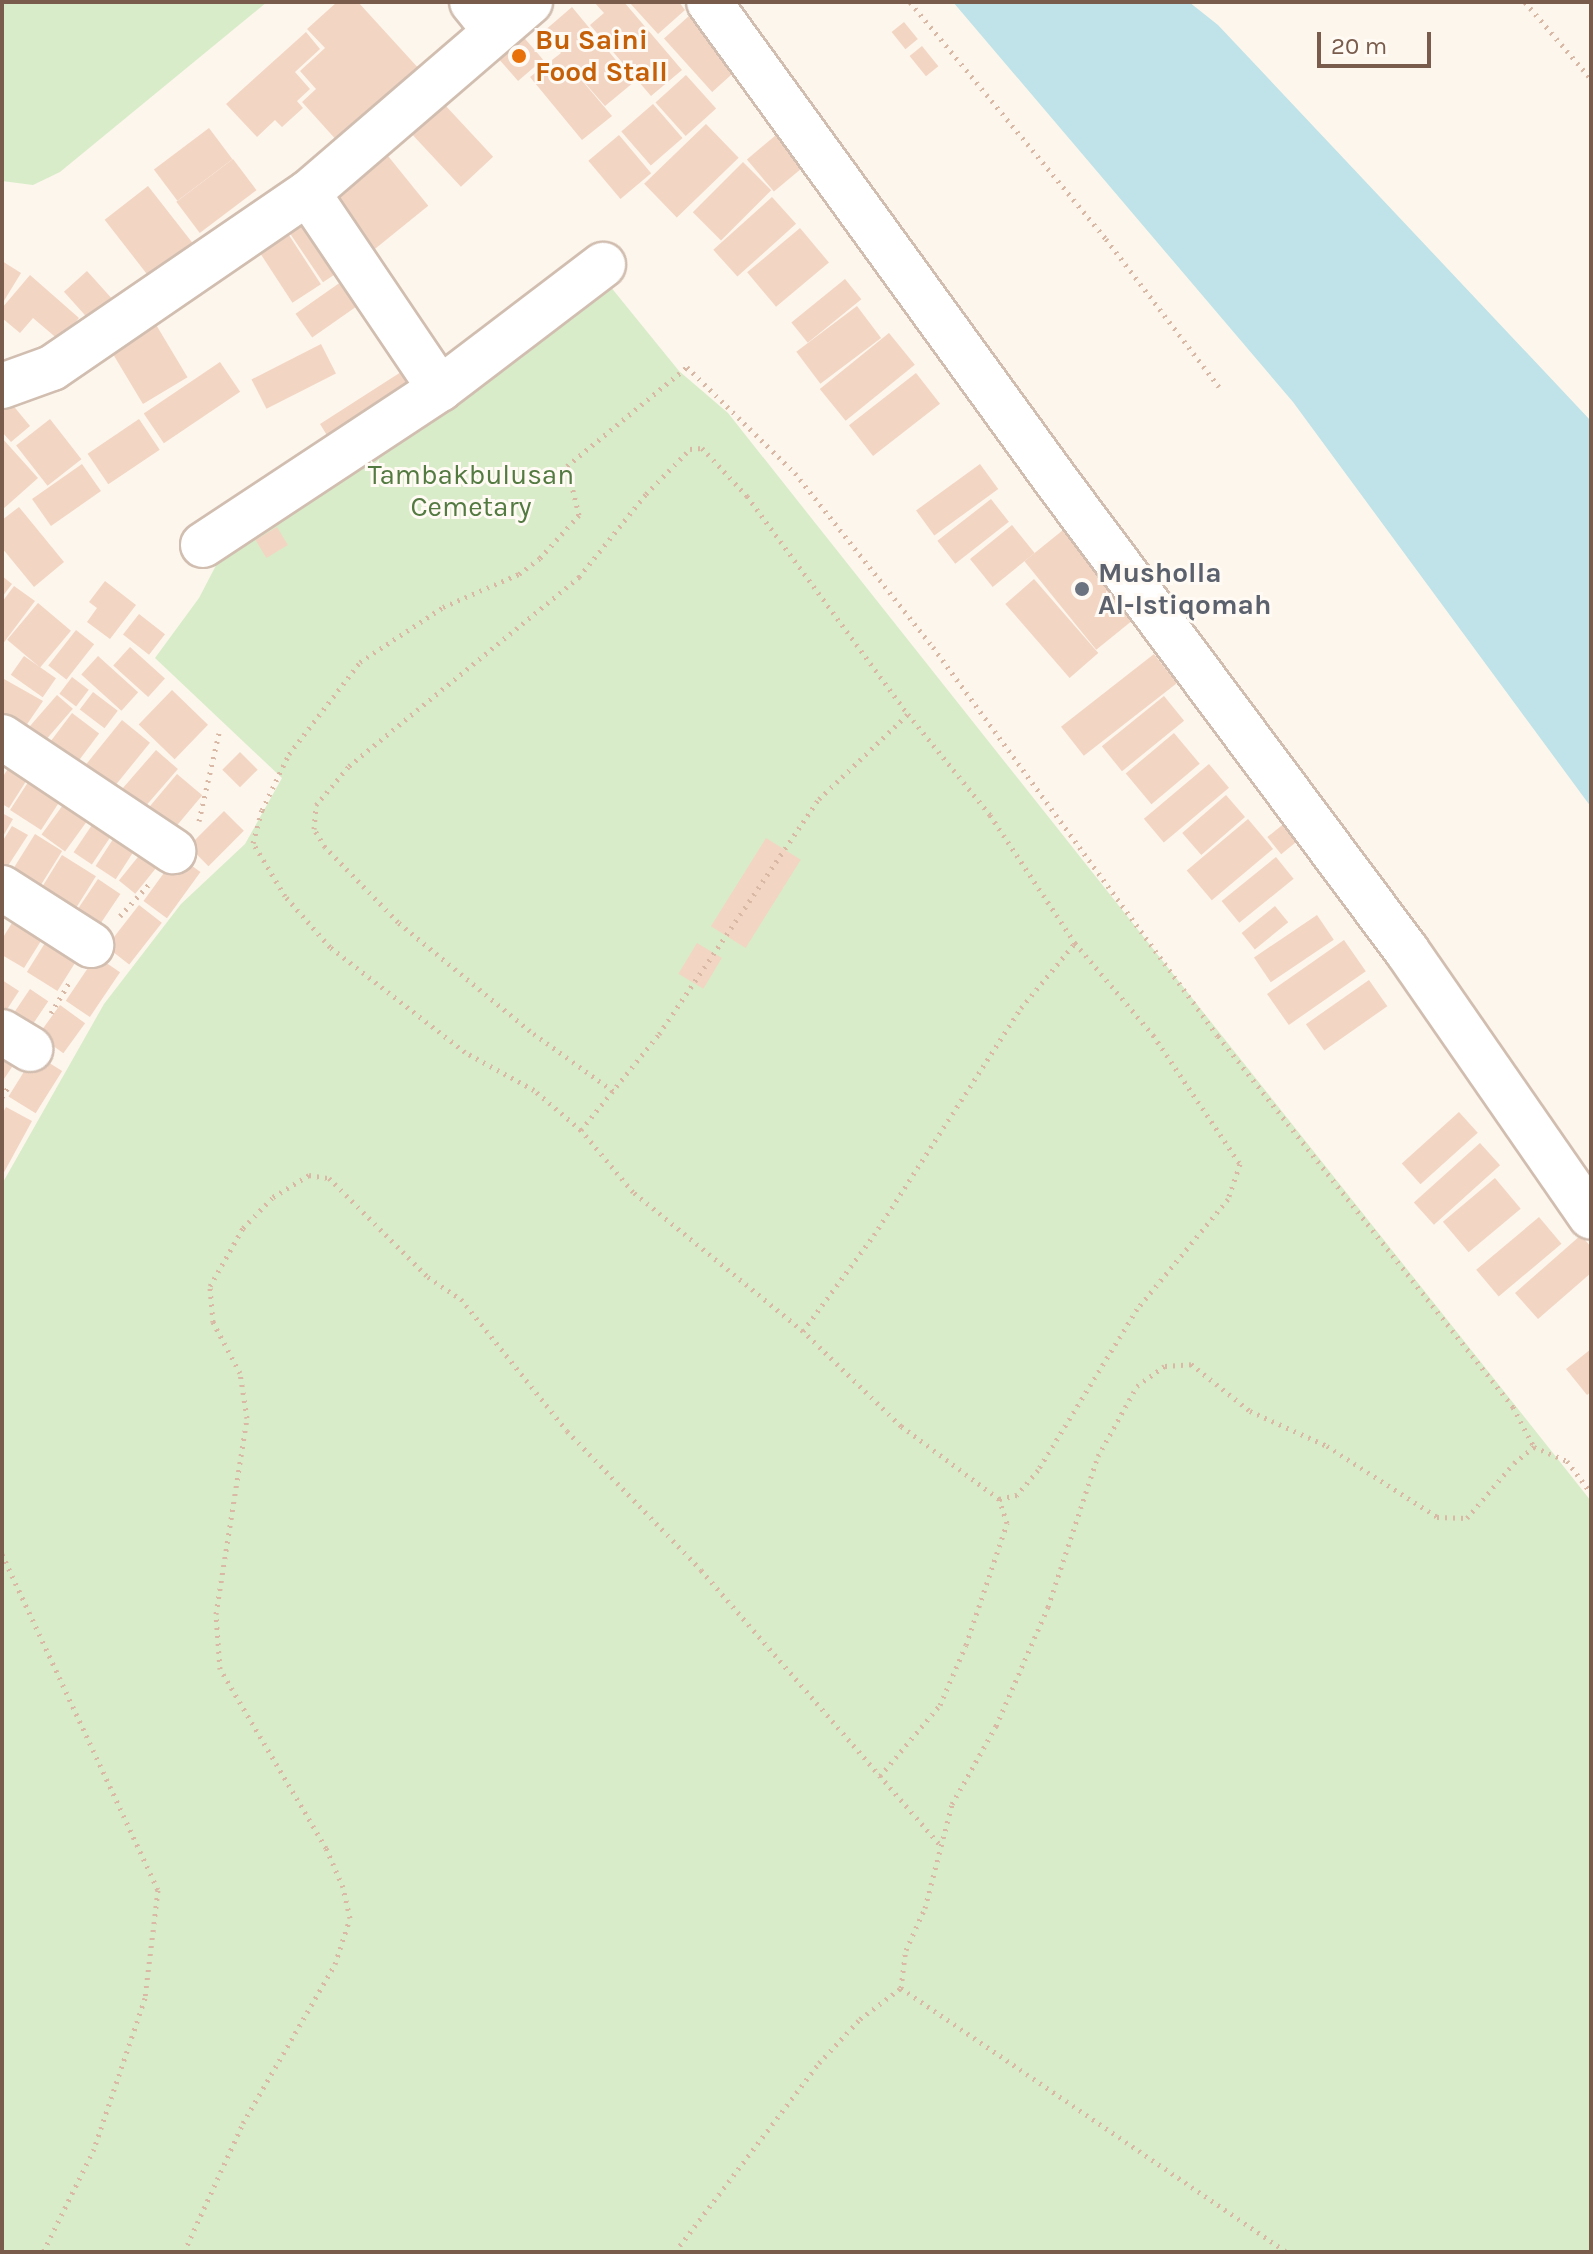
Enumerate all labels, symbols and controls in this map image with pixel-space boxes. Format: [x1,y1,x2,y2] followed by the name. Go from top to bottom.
[1321,16,1435,66] scale bar
[535,23,668,89] place label: Bu Saini Food Stall
[1331,32,1387,60] text: 20 m
[510,47,528,65] marker: Bu Saini Food Stall
[368,458,574,524] park label: Tambakbulusan Cemetary
[1098,556,1271,622] place label: Musholla Al-Istiqomah
[1073,580,1091,598] marker: Musholla Al-Istiqomah

